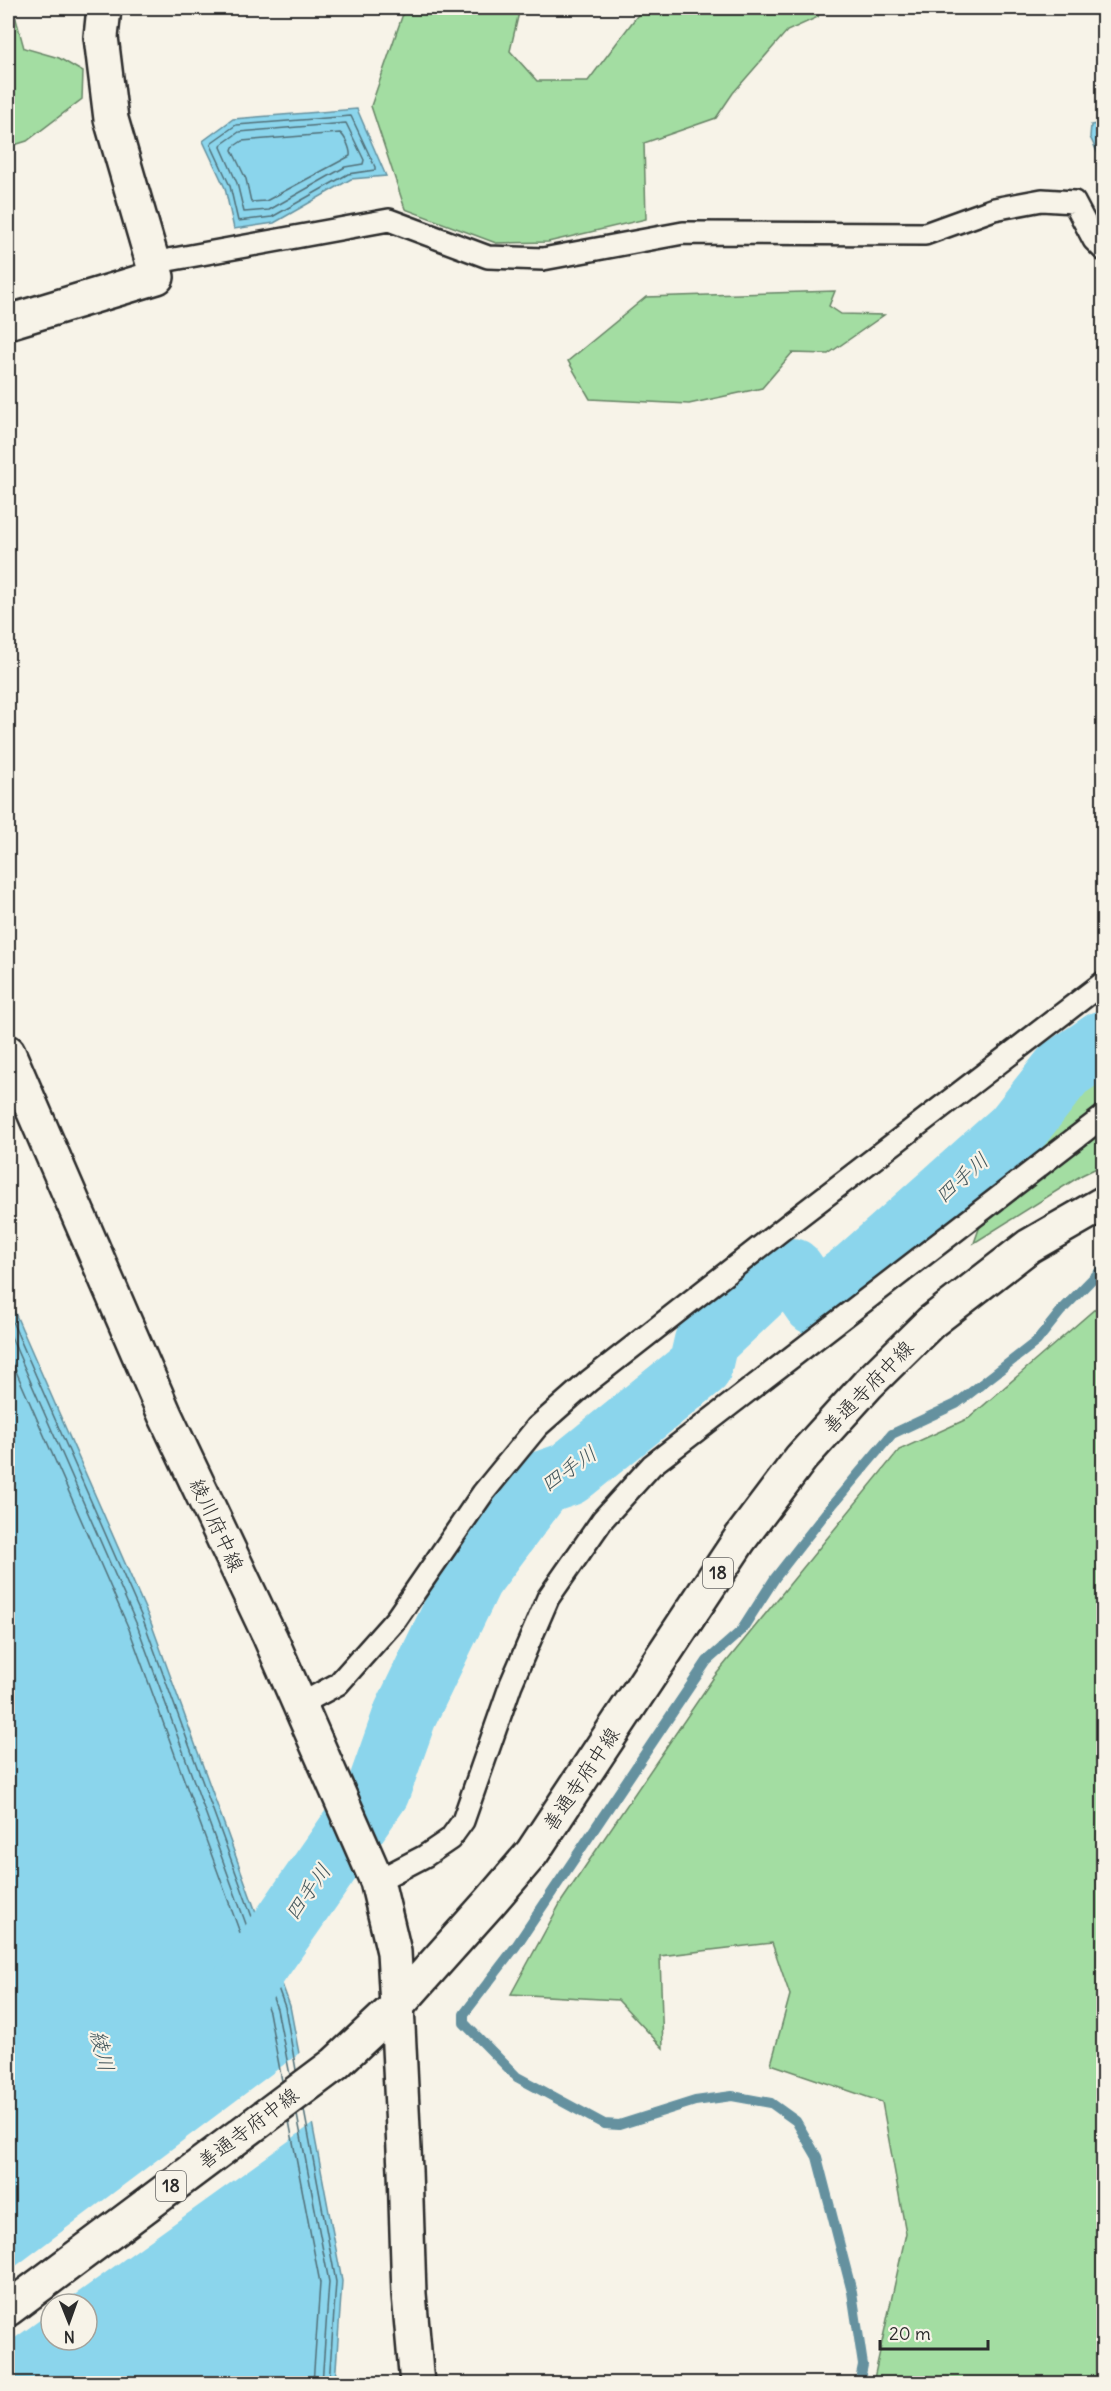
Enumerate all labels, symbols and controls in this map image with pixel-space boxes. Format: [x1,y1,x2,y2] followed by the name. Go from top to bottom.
[929,1147,994,1209] water label: 四手川
[817,1335,918,1438] street label: 善通寺府中線
[535,1439,602,1498] water label: 四手川
[185,1474,250,1575] street label: 綾川府中線
[703,1558,733,1588] road number: 18
[537,1722,625,1835] street label: 善通寺府中線
[278,1858,337,1925] water label: 四手川
[85,2027,120,2074] water label: 綾川
[192,2082,303,2174] street label: 善通寺府中線
[156,2171,186,2201] road number: 18
[39,2292,99,2352] north arrow
[880,2313,988,2351] scale bar
[889,2322,931,2345] text: 20 m
[64,2327,75,2347] text: N

